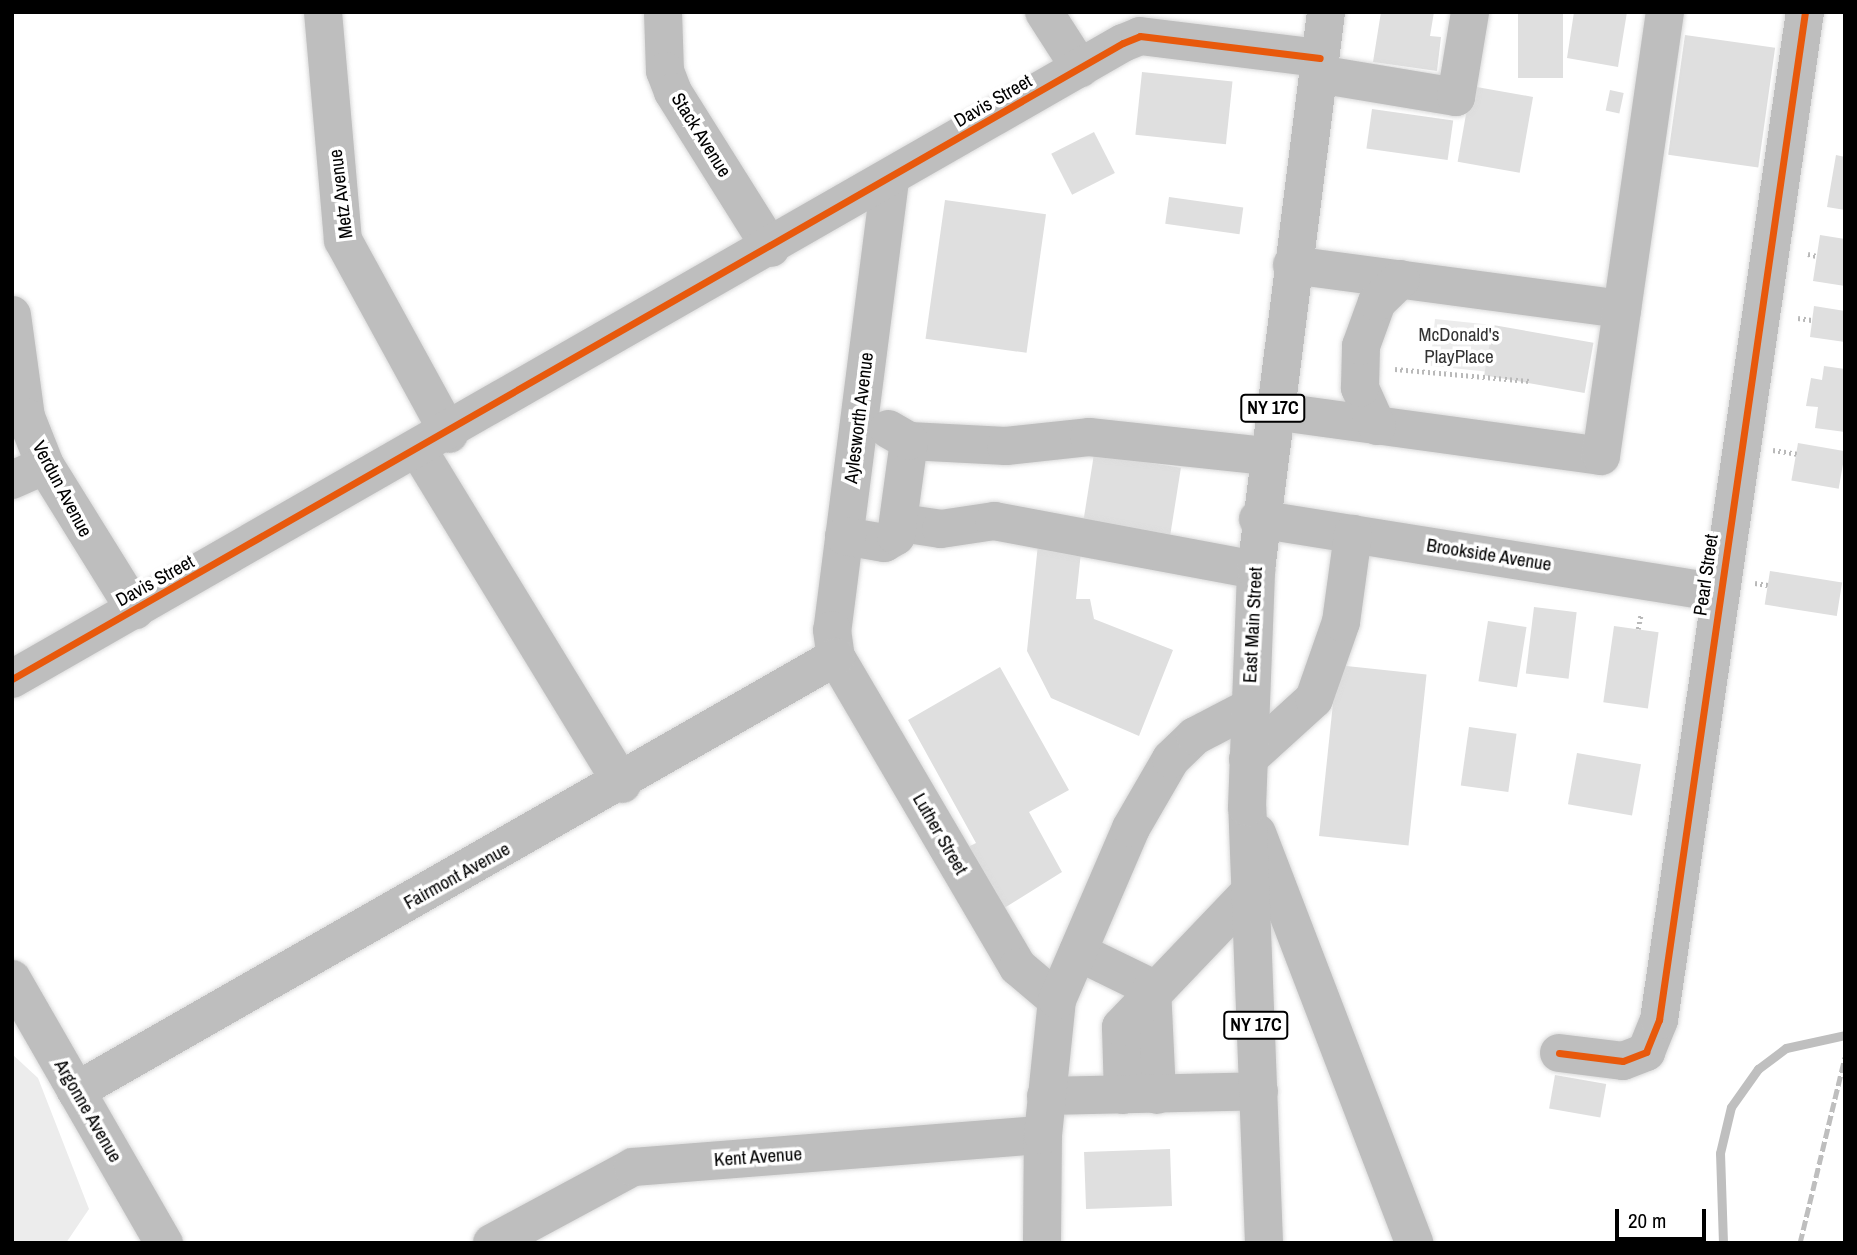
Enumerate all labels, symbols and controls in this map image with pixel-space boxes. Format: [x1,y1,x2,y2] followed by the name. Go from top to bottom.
[950,70,1036,132] street label: Davis Street
[666,88,736,182] street label: Stack Avenue
[324,148,358,240] street label: Metz Avenue
[1419,324,1499,368] park label: McDonald's PlayPlace
[840,351,878,485] street label: Aylesworth Avenue
[1240,394,1306,422] road number: NY 17C
[27,437,97,541] street label: Verdun Avenue
[1689,533,1723,617] street label: Pearl Street
[1424,534,1554,576] street label: Brookside Avenue
[112,550,198,612] street label: Davis Street
[1239,566,1267,684] street label: East Main Street
[908,789,972,879] street label: Luther Street
[400,837,514,915] street label: Fairmont Avenue
[1223,1010,1289,1040] road number: NY 17C
[49,1055,127,1167] street label: Argonne Avenue
[713,1143,803,1171] street label: Kent Avenue
[1619,1196,1710,1240] scale bar
[1628,1206,1666,1235] text: 20 m

